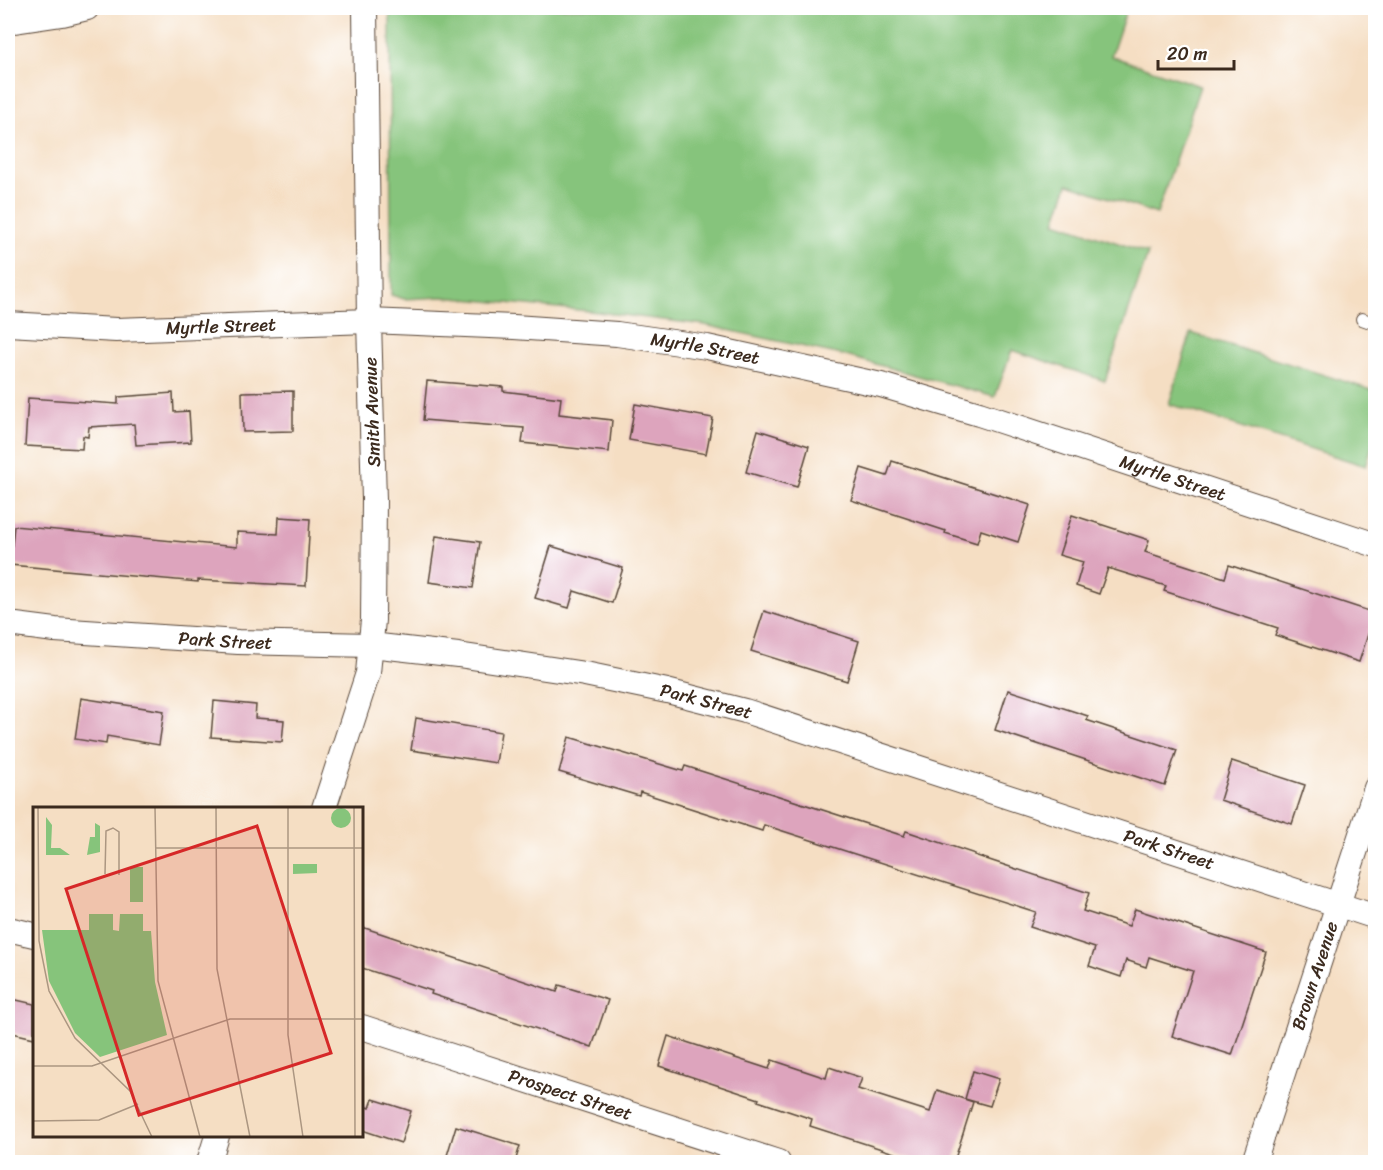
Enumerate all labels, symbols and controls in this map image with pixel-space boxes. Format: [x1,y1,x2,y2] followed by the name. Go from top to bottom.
[1158,33,1234,71] scale bar
[1167,38,1207,70] text: 20 m
[165,308,277,344] street label: Myrtle Street
[649,323,763,374] street label: Myrtle Street
[354,356,390,468] street label: Smith Avenue
[1115,445,1230,510] street label: Myrtle Street
[177,622,273,659] street label: Park Street
[657,674,757,728] street label: Park Street
[33,807,363,1137] inset map
[1119,820,1219,879] street label: Park Street
[1282,917,1348,1034] street label: Brown Avenue
[504,1060,636,1130] street label: Prospect Street

